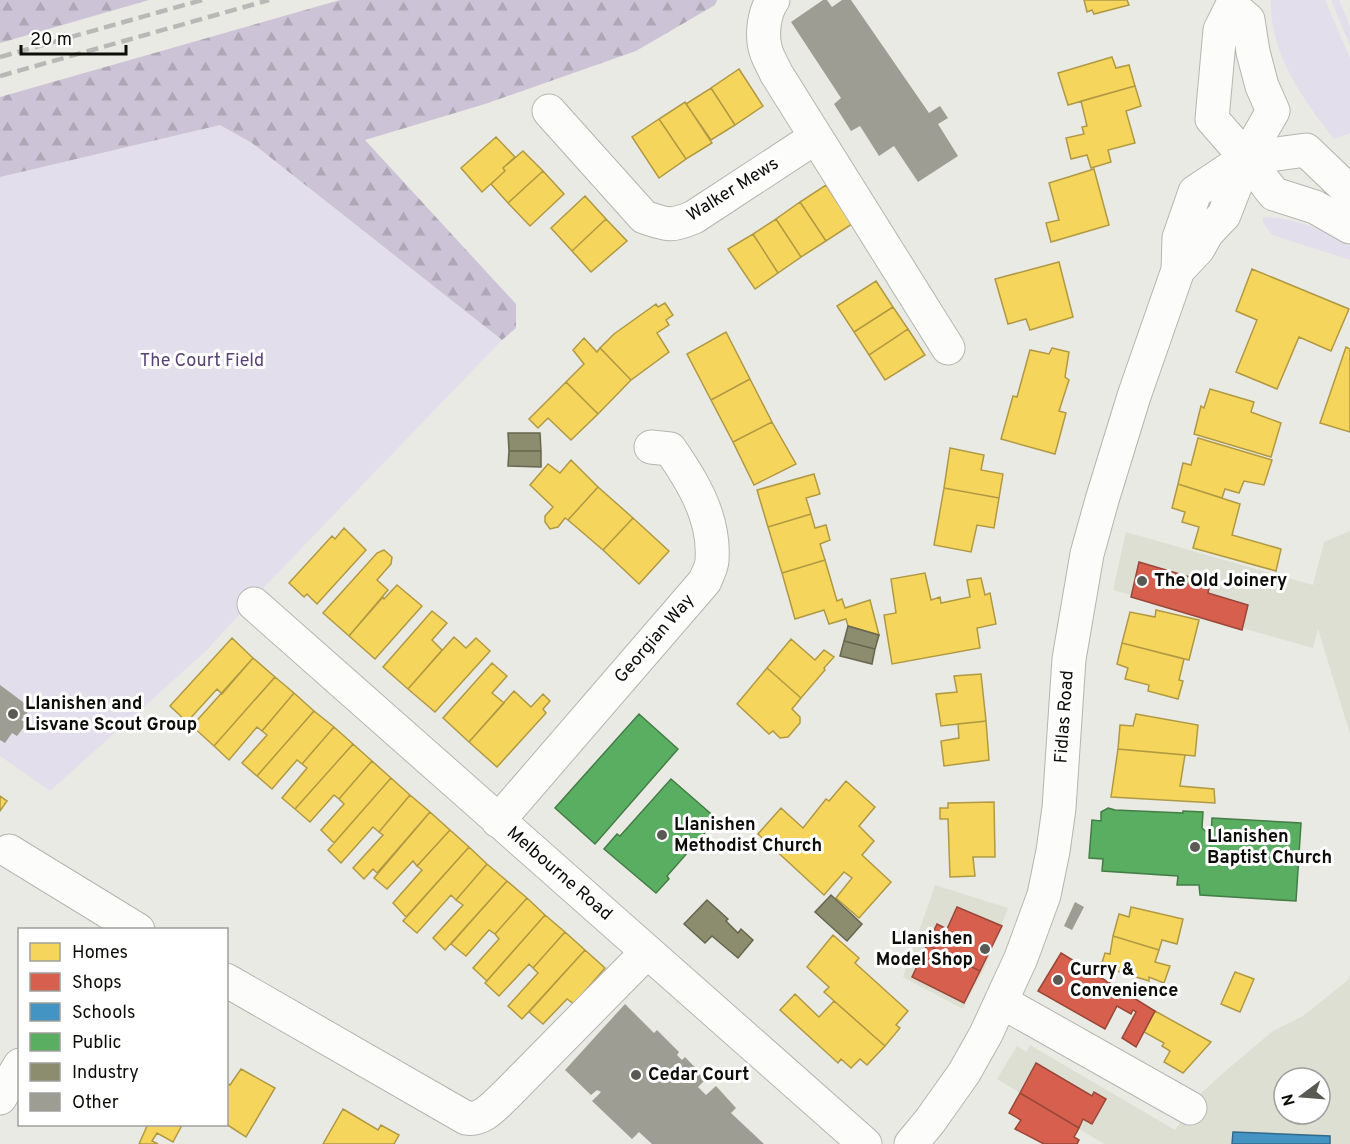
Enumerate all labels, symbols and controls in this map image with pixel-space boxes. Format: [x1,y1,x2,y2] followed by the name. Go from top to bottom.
[21,18,126,56] scale bar
[30,29,72,52] text: 20 m
[683,153,783,227] street label: Walker Mews
[140,350,264,373] park label: The Court Field
[1154,570,1287,593] place label: The Old Joinery
[1135,574,1149,588] marker: The Old Joinery
[610,590,700,688] street label: Georgian Way
[1050,670,1080,764] street label: Fidlas Road
[25,693,197,737] place label: Llanishen and Lisvane Scout Group
[6,707,20,721] marker: Llanishen and Lisvane Scout Group
[674,814,822,858] place label: Llanishen Methodist Church
[501,822,617,926] street label: Melbourne Road
[1207,826,1332,870] place label: Llanishen Baptist Church
[655,828,669,842] marker: Llanishen Methodist Church
[1188,840,1202,854] marker: Llanishen Baptist Church
[18,928,228,1126] legend
[876,928,973,972] place label: Llanishen Model Shop
[72,942,128,965] text: Homes
[978,942,992,956] marker: Llanishen Model Shop
[1070,959,1178,1003] place label: Curry & Convenience
[72,972,122,995] text: Shops
[1051,973,1065,987] marker: Curry & Convenience
[72,1002,135,1025] text: Schools
[72,1032,122,1055] text: Public
[72,1062,139,1085] text: Industry
[648,1064,749,1087] place label: Cedar Court
[1272,1066,1332,1126] north arrow
[629,1068,643,1082] marker: Cedar Court
[1278,1091,1301,1108] text: N
[72,1092,119,1115] text: Other

